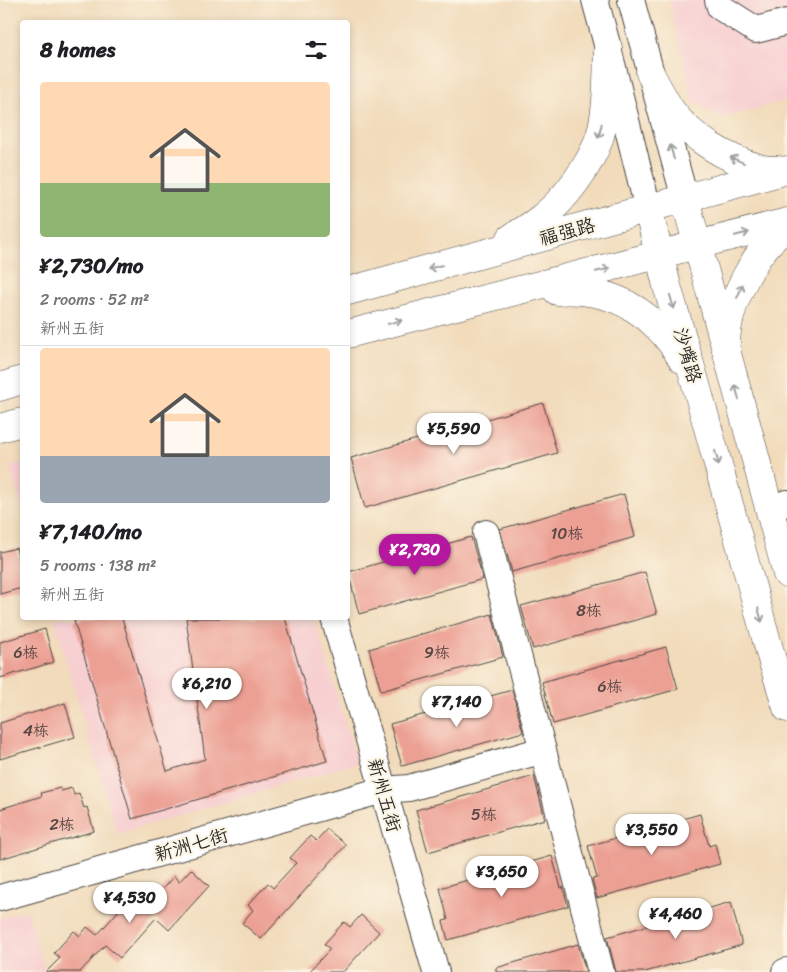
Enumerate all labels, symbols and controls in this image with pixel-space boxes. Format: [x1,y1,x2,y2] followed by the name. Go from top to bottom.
[40,31,115,69] text: 8 homes
[302,36,330,64] icon: filters
[140,115,230,205] icon: home
[595,123,604,139] one-way arrow
[666,145,676,161] one-way arrow
[730,155,745,164] one-way arrow
[535,208,599,255] street label: 福强路
[734,229,750,238] one-way arrow
[40,247,143,285] text: ¥2,730/mo
[427,263,443,273] one-way arrow
[595,265,611,274] one-way arrow
[736,284,746,299] one-way arrow
[40,285,149,314] text: 2 rooms · 52 m²
[668,293,678,309] one-way arrow
[40,314,104,343] text: 新州五街
[386,317,402,326] one-way arrow
[664,323,711,387] street label: 沙嘴路
[140,380,230,470] icon: home
[732,385,741,401] one-way arrow
[413,412,495,455] pin: ¥5,590
[428,414,480,443] text: ¥5,590
[712,450,722,466] one-way arrow
[40,513,142,551] text: ¥7,140/mo
[551,519,583,548] house number: 10栋
[374,534,456,576] pin: ¥2,730
[390,535,440,564] text: ¥2,730
[40,551,156,580] text: 5 rooms · 138 m²
[40,580,104,609] text: 新州五街
[576,596,602,625] house number: 8栋
[755,606,765,622] one-way arrow
[13,638,39,667] house number: 6栋
[424,638,450,667] house number: 9栋
[166,668,248,710] pin: ¥6,210
[183,669,231,698] text: ¥6,210
[597,672,623,701] house number: 6栋
[416,686,498,728] pin: ¥7,140
[432,687,482,716] text: ¥7,140
[23,716,49,745] house number: 4栋
[358,754,411,836] street label: 新州五街
[471,800,497,829] house number: 5栋
[49,810,75,839] house number: 2栋
[611,814,693,856] pin: ¥3,550
[626,815,678,844] text: ¥3,550
[150,818,232,871] street label: 新洲七街
[461,856,543,898] pin: ¥3,650
[477,857,527,886] text: ¥3,650
[89,882,171,924] pin: ¥4,530
[104,883,156,912] text: ¥4,530
[635,898,717,940] pin: ¥4,460
[650,899,702,928] text: ¥4,460

